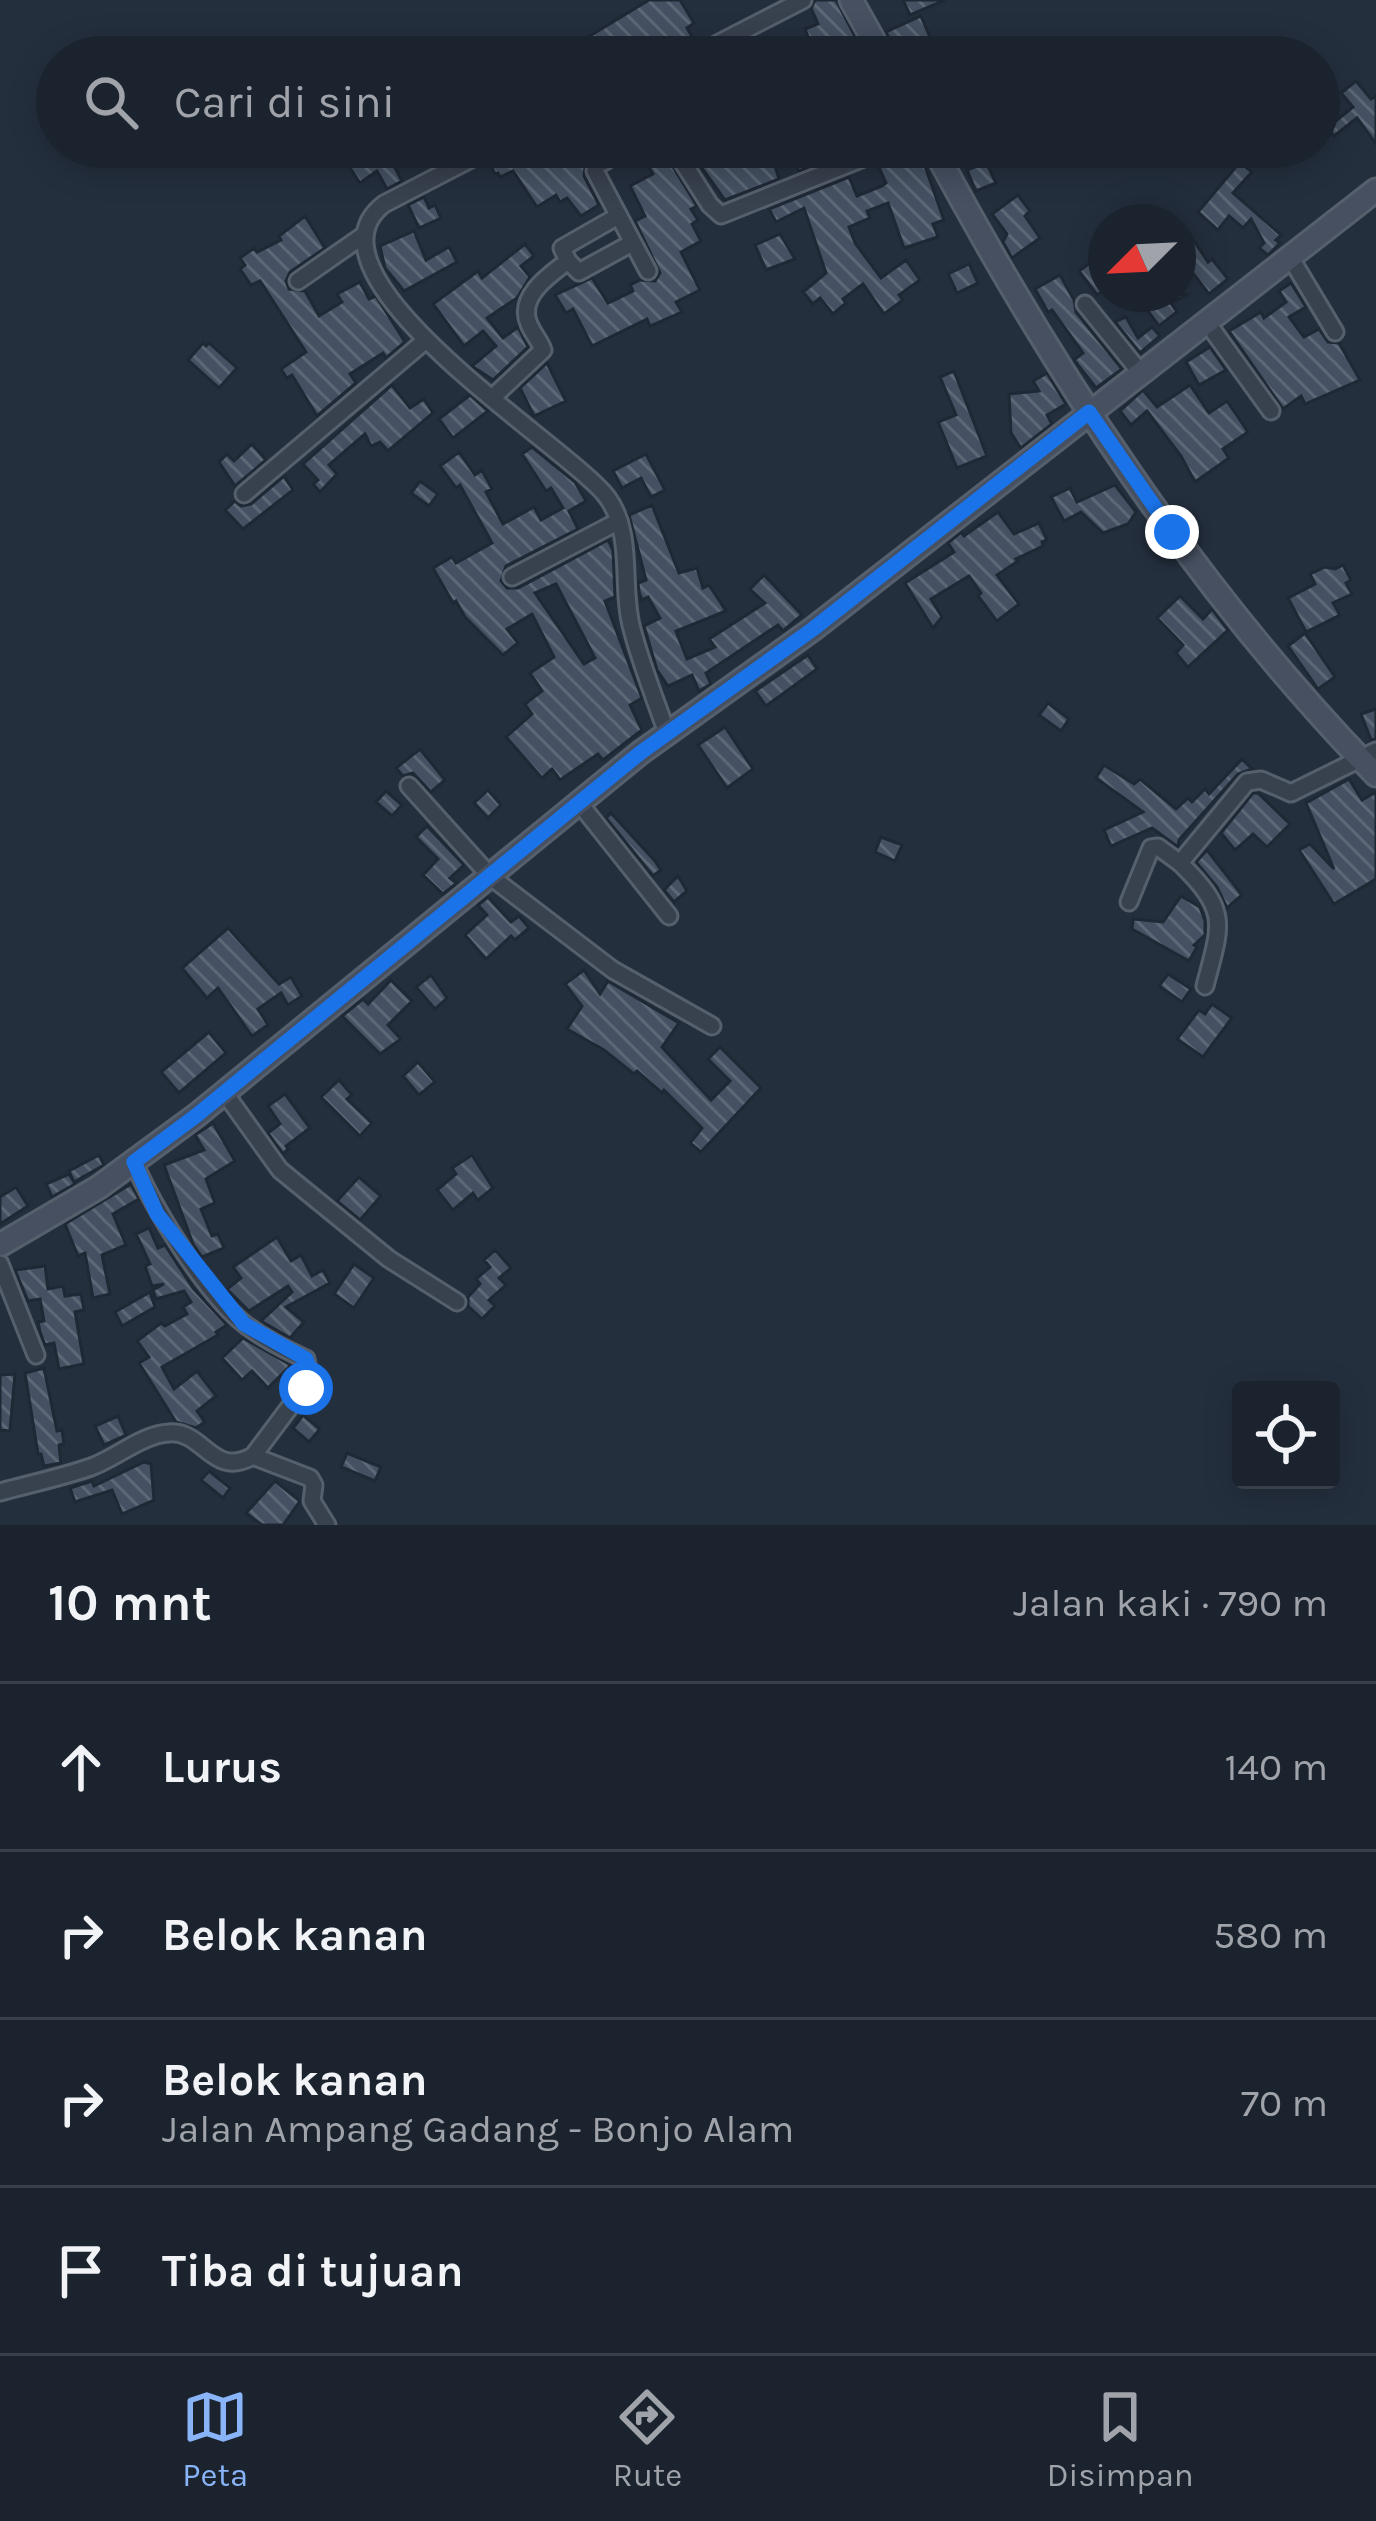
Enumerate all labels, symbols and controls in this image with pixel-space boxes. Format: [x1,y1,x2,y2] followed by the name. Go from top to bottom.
[36,36,1340,168] search box
[78,69,144,135] icon: search
[174,76,395,128] text: Cari di sini
[1088,204,1196,312] north arrow
[1145,505,1199,559] route end
[279,1361,333,1415] route start
[1232,1381,1340,1489] map controls
[1232,1381,1340,1489] button: locate
[48,1573,212,1633] text: 10 mnt
[1013,1580,1328,1626] text: Jalan kaki · 790 m
[48,1734,114,1800] icon: ahead
[162,1741,282,1793] text: Lurus
[1224,1744,1328,1790] text: 140 m
[48,1902,114,1968] icon: right
[162,1909,428,1961] text: Belok kanan
[1213,1912,1328,1958] text: 580 m
[162,2054,428,2106] text: Belok kanan
[48,2070,114,2136] icon: right
[1241,2080,1328,2126] text: 70 m
[162,2106,794,2152] text: Jalan Ampang Gadang - Bonjo Alam
[48,2238,114,2304] icon: arrive
[162,2245,463,2297] text: Tiba di tujuan
[182,2384,248,2494] tab: Peta
[613,2384,682,2494] tab: Rute
[1047,2384,1194,2494] tab: Disimpan

